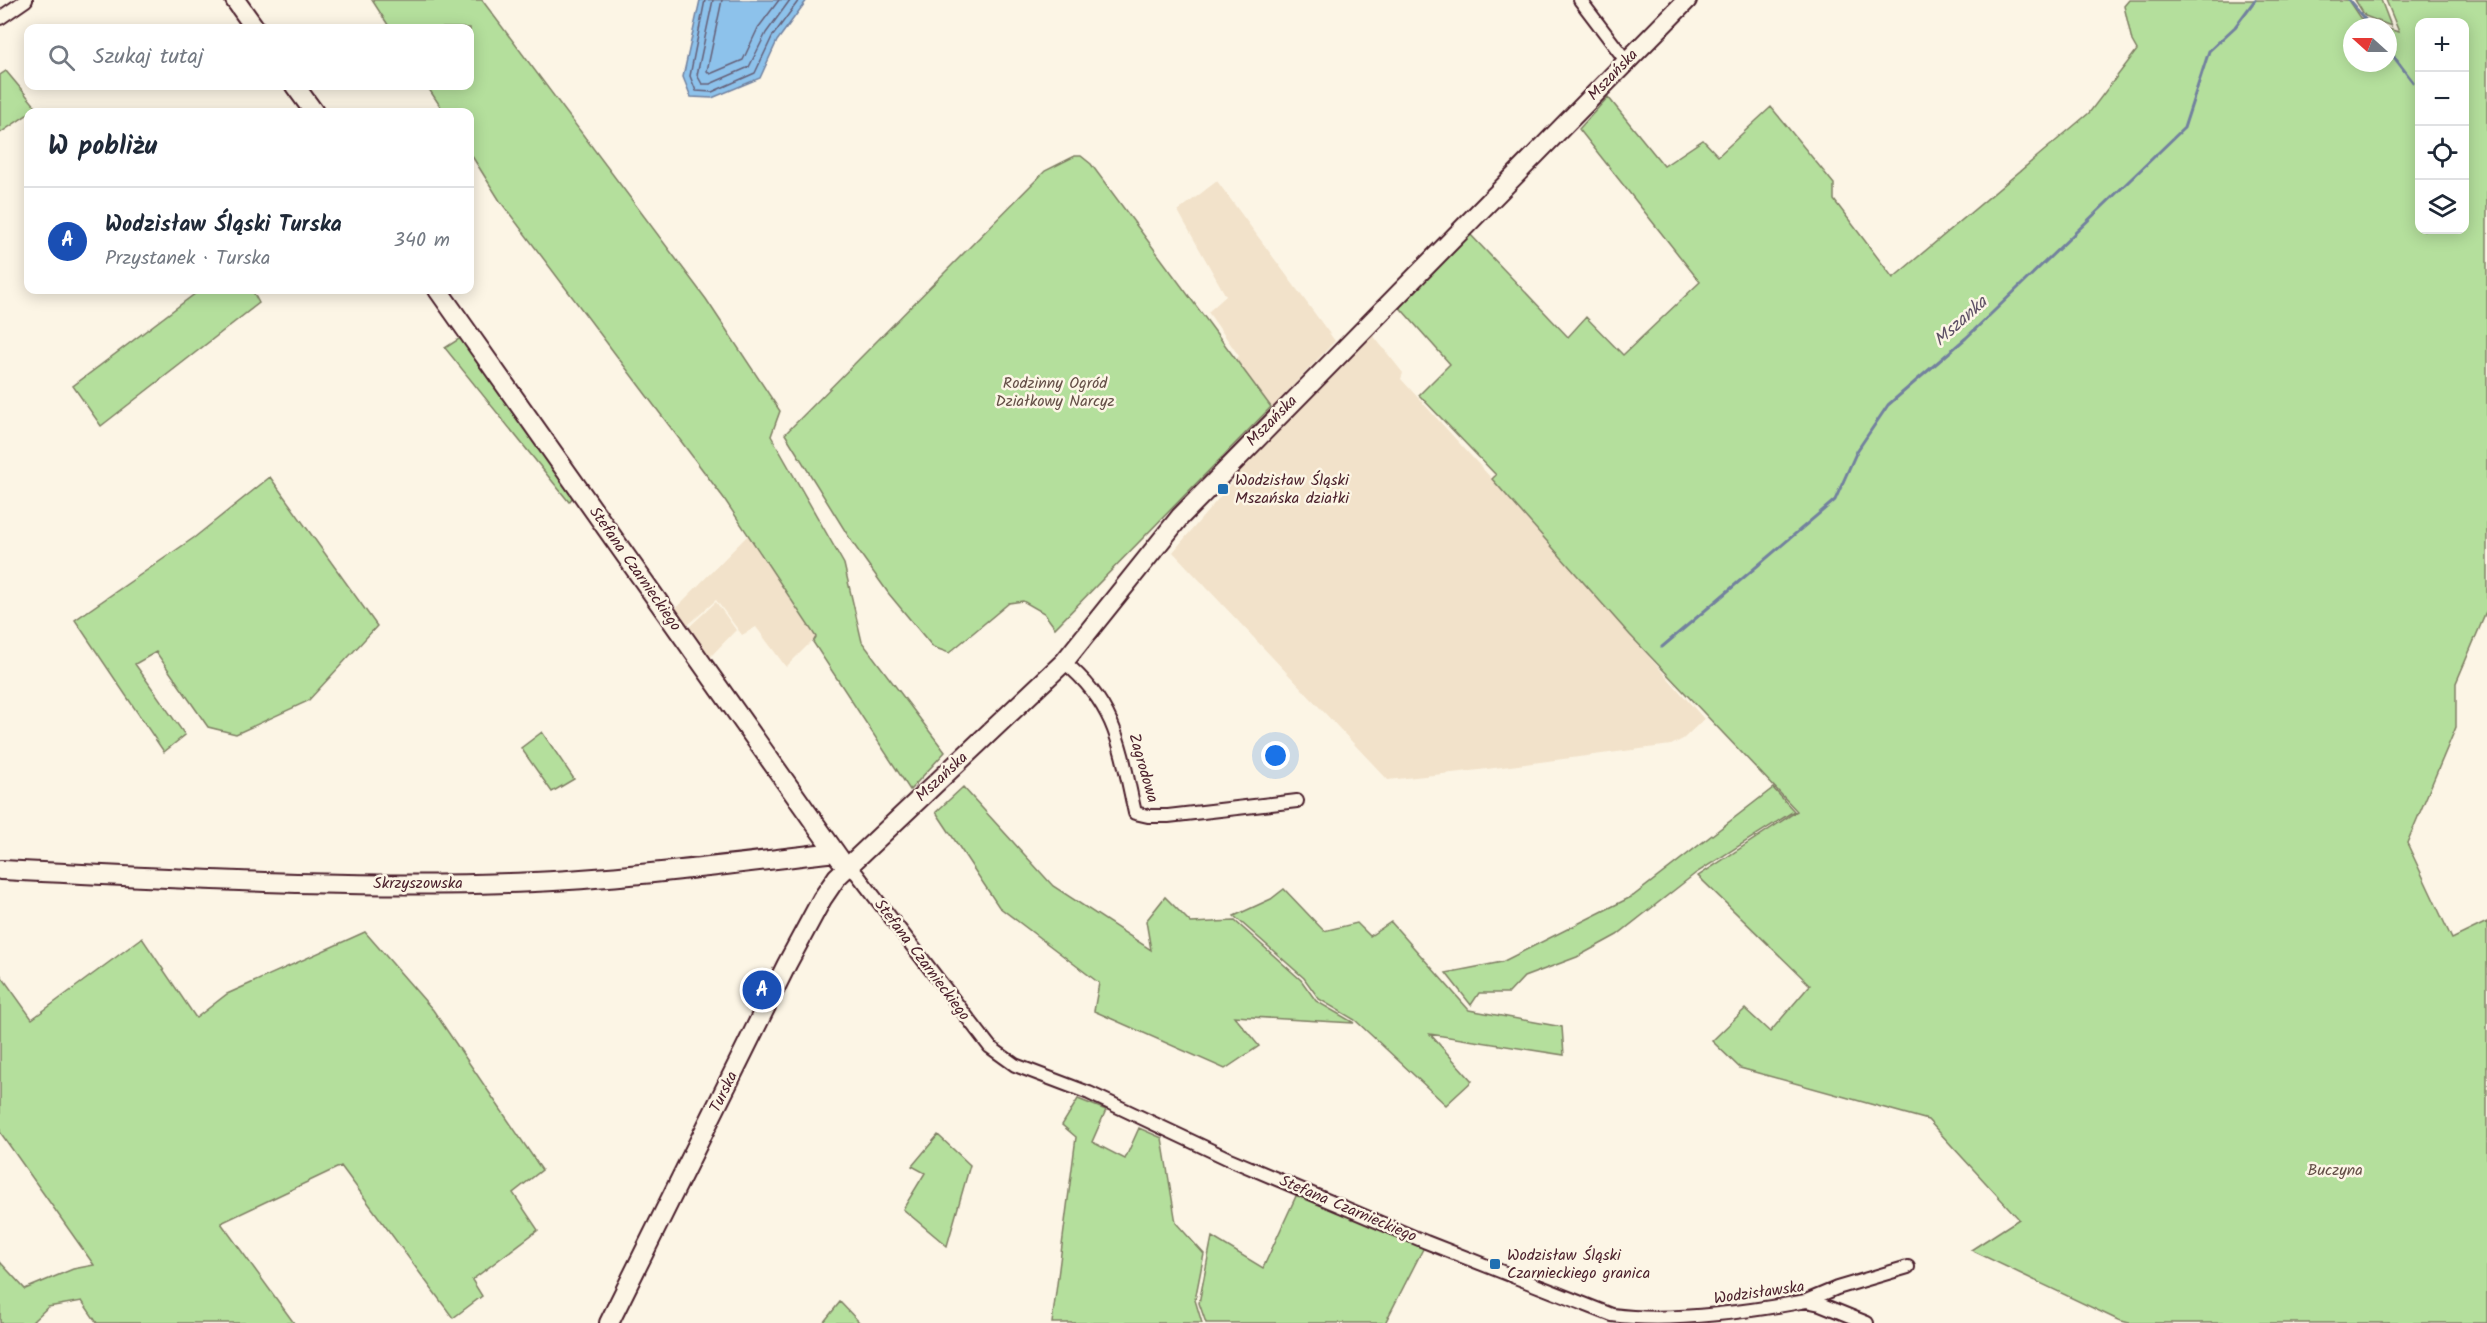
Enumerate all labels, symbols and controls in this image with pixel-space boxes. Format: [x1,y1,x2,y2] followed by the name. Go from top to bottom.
[2343,18,2397,72] north arrow
[2415,18,2469,234] map controls
[2415,18,2469,72] button: +
[24,24,474,90] search box
[93,40,204,75] text: Szukaj tutaj
[45,41,78,74] icon: search
[1582,43,1644,107] street label: Mszańska
[2415,72,2469,126] button: −
[48,126,157,168] text: W pobliżu
[2415,126,2469,180] button: locate
[2415,180,2469,234] button: layers
[105,208,342,243] text: Wodzisław Śląski Turska
[61,225,74,257] text: A
[394,225,450,257] text: 340 m
[105,243,270,275] text: Przystanek · Turska
[1927,289,1996,354] water label: Mszanka
[995,371,1115,414] park label: Rodzinny Ogród Działkowy Narcyz
[1240,389,1304,453] street label: Mszańska
[1235,468,1350,511] place label: Wodzisław Śląski Mszańska działki
[1216,482,1230,496] marker: Wodzisław Śląski Mszańska działki
[583,502,687,636] street label: Stefana Czarnieckiego
[1121,730,1165,806] street label: Zagrodowa
[1261,741,1290,770] your location
[910,746,974,808] street label: Mszańska
[373,871,463,896] street label: Skrzyszowska
[868,894,976,1026] street label: Stefana Czarnieckiego
[742,968,782,1012] pin: A
[703,1067,745,1117] street label: Turska
[2307,1158,2363,1183] park label: Buczyna
[1275,1169,1421,1249] street label: Stefana Czarnieckiego
[1507,1243,1650,1286] place label: Wodzisław Śląski Czarnieckiego granica
[1488,1257,1502,1271] marker: Wodzisław Śląski Czarnieckiego granica
[1712,1274,1806,1312] street label: Wodzisławska

